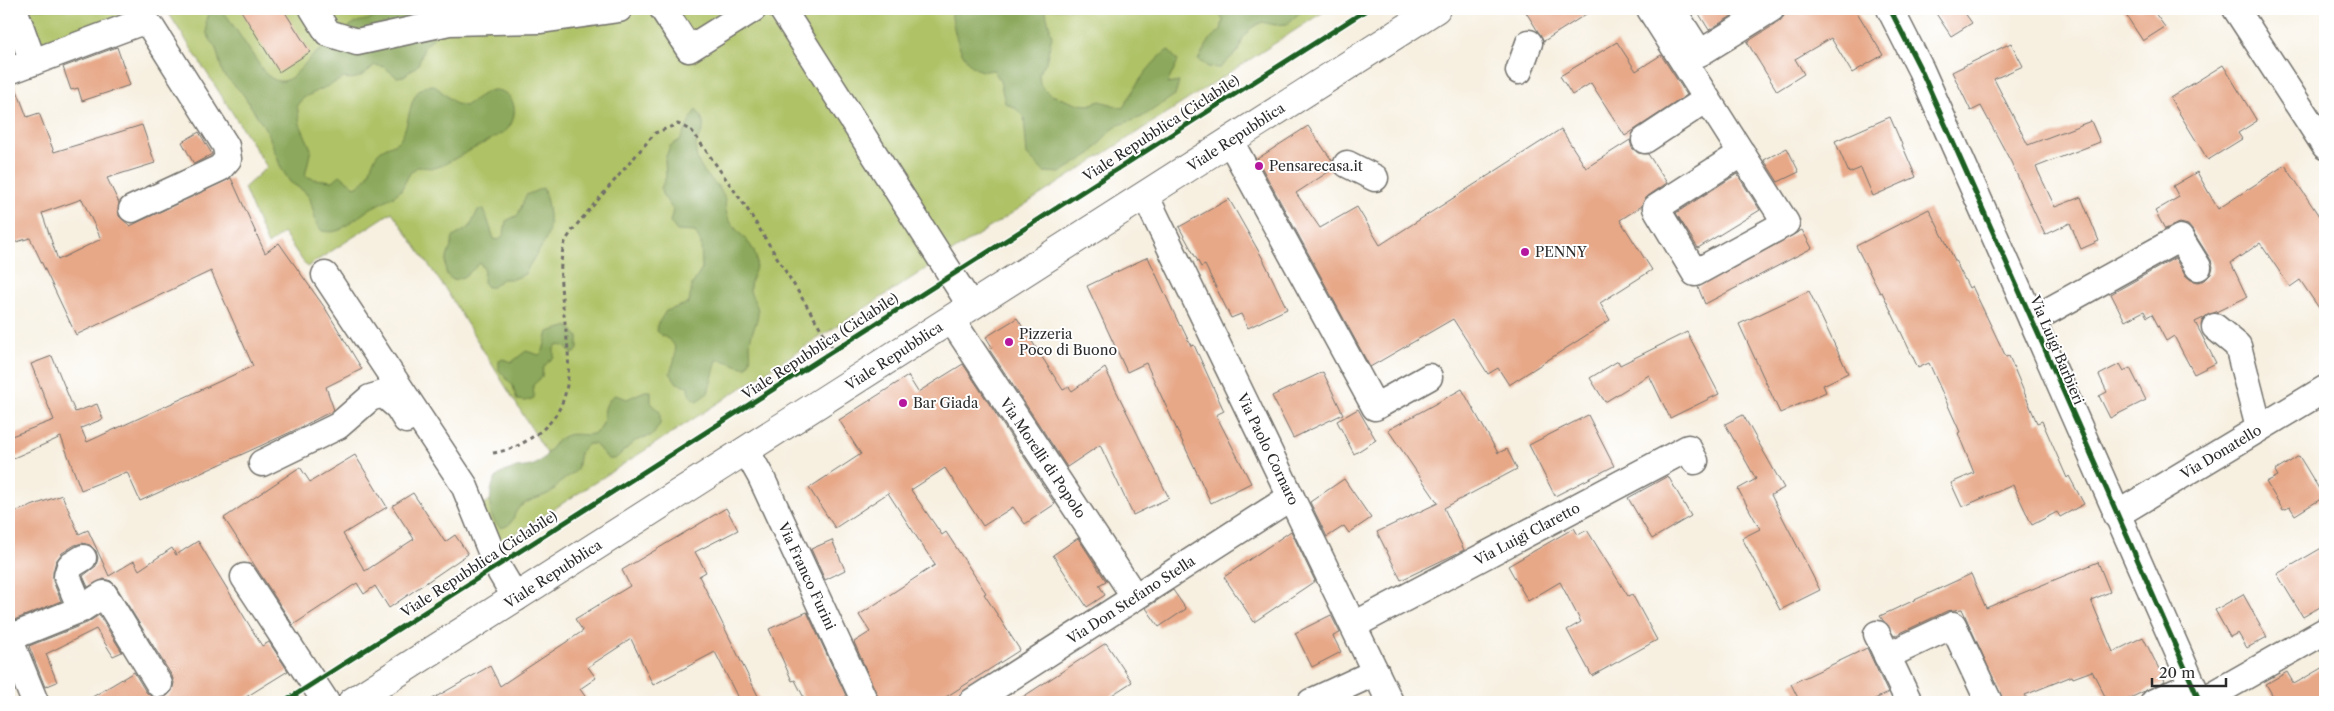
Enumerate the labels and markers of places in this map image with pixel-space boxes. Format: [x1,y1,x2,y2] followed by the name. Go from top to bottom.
[1269,157,1363,175] place label: Pensarecasa.it
[1253,160,1265,172] marker: Pensarecasa.it
[1535,243,1588,261] place label: PENNY
[1519,246,1531,258] marker: PENNY
[1019,325,1117,359] place label: Pizzeria Poco di Buono
[1003,336,1015,348] marker: Pizzeria Poco di Buono
[913,394,979,412] place label: Bar Giada
[897,397,909,409] marker: Bar Giada

